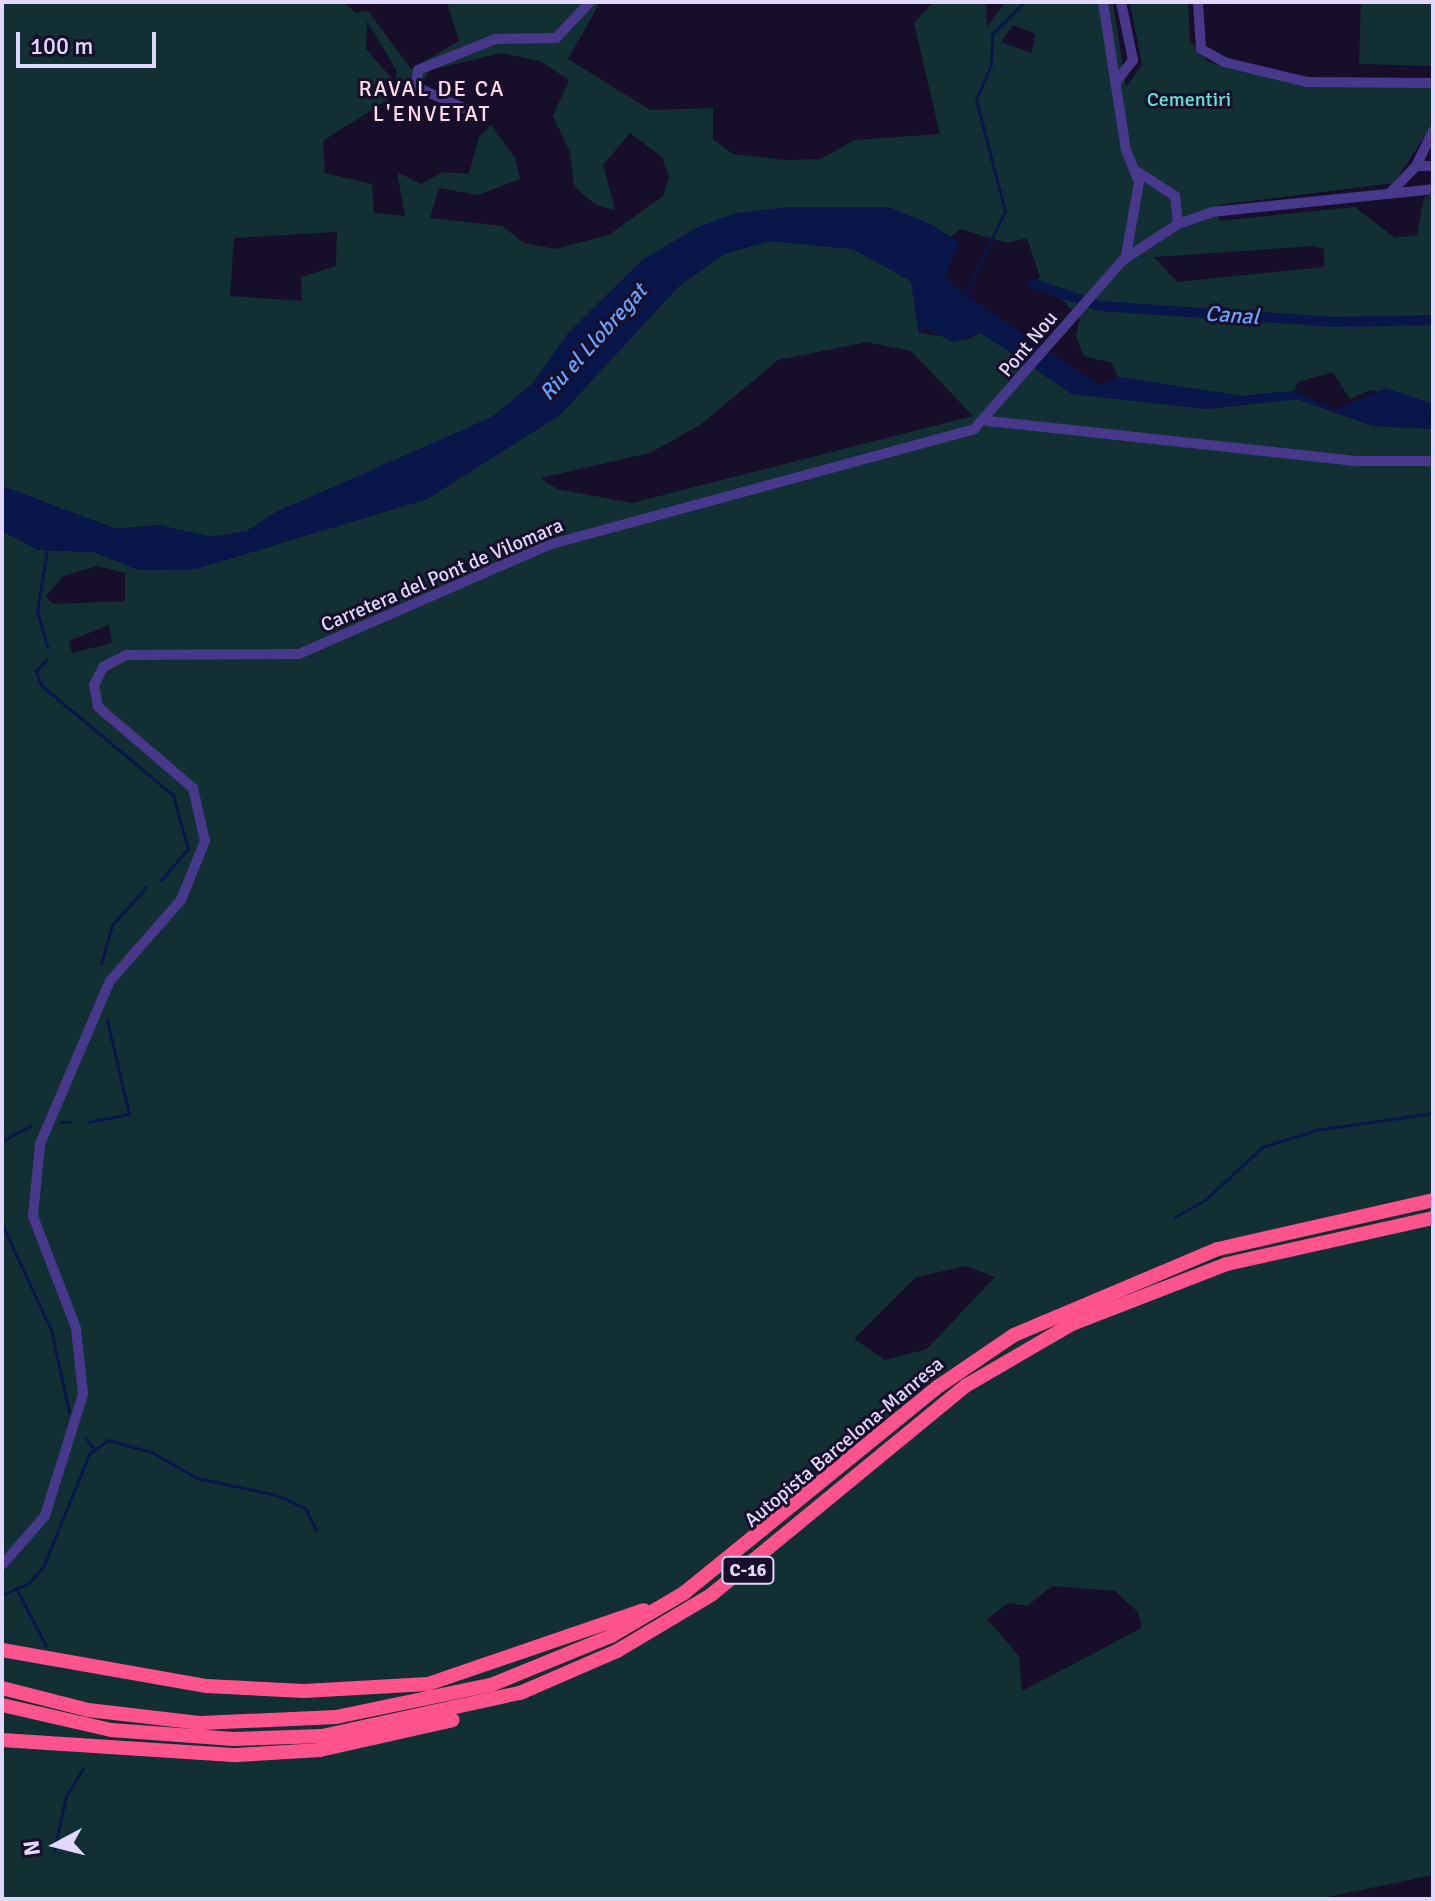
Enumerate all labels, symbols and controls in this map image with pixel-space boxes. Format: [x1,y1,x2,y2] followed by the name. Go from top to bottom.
[20,16,160,66] scale bar
[30,31,93,61] text: 100 m
[359,75,505,126] district label: RAVAL DE CA L'ENVETAT
[1147,87,1231,111] park label: Cementiri
[534,278,652,406] water label: Riu el Llobregat
[1204,300,1260,330] water label: Canal
[994,306,1062,382] street label: Pont Nou
[317,513,567,637] street label: Carretera del Pont de Vilomara
[740,1352,948,1532] street label: Autopista Barcelona-Manresa
[720,1556,776,1584] road number: C-16
[16,1805,96,1885] north arrow
[17,1839,46,1857] text: N

